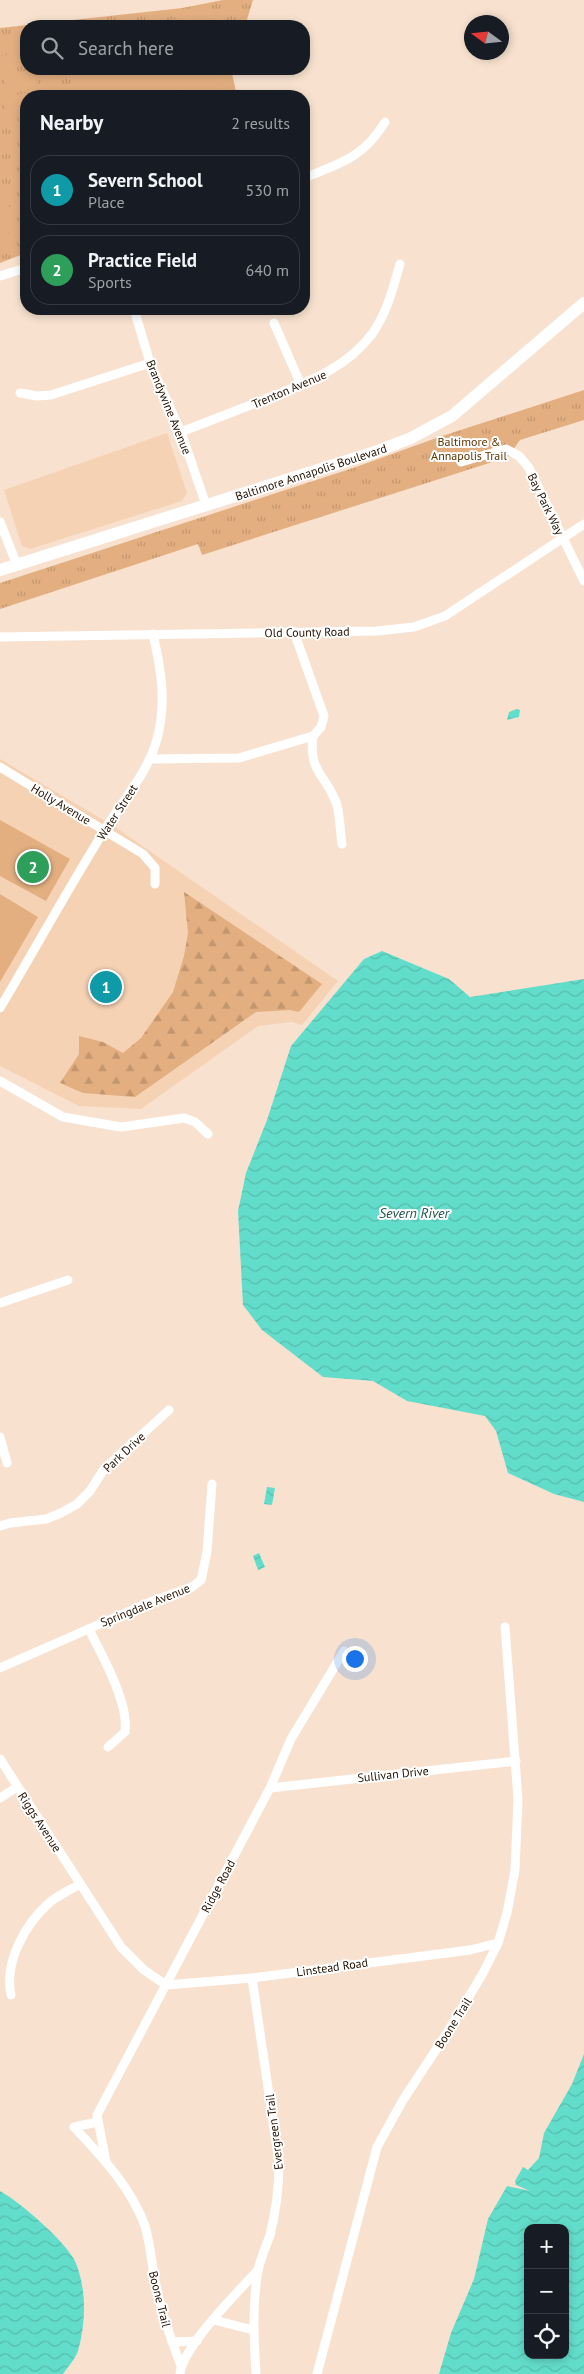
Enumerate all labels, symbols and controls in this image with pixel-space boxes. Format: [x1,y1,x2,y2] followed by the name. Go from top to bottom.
[464,15,509,60] north arrow
[20,20,310,75] search box
[38,34,66,62] icon: search
[78,36,174,60] text: Search here
[40,109,103,136] text: Nearby
[231,113,290,133] text: 2 results
[88,168,203,192] text: Severn School
[52,180,62,200] text: 1
[246,180,289,200] text: 530 m
[88,192,125,212] text: Place
[88,248,197,272] text: Practice Field
[52,260,62,280] text: 2
[246,260,289,280] text: 640 m
[88,272,132,292] text: Sports
[143,357,195,457] street label: Brandywine Avenue
[250,367,328,411] street label: Trenton Avenue
[431,434,507,463] park label: Baltimore & Annapolis Trail
[233,440,389,504] street label: Baltimore Annapolis Boulevard
[525,471,568,538] street label: Bay Park Way
[264,624,350,640] street label: Old County Road
[28,780,94,828] street label: Holly Avenue
[93,781,141,843] street label: Water Street
[17,848,49,886] pin: 2
[90,968,122,1006] pin: 1
[379,1204,450,1222] water label: Severn River
[100,1429,148,1475] street label: Park Drive
[98,1580,192,1630] street label: Springdale Avenue
[342,1646,368,1672] your location
[357,1763,429,1785] street label: Sullivan Drive
[15,1789,65,1855] street label: Riggs Avenue
[198,1857,238,1915] street label: Ridge Road
[295,1955,369,1979] street label: Linstead Road
[431,1994,475,2051] street label: Boone Trail
[262,2093,286,2171] street label: Evergreen Trail
[524,2224,569,2359] map controls
[524,2224,569,2269] button: +
[146,2269,174,2329] street label: Boone Trail
[524,2269,569,2314] button: −
[524,2314,569,2359] button: locate

